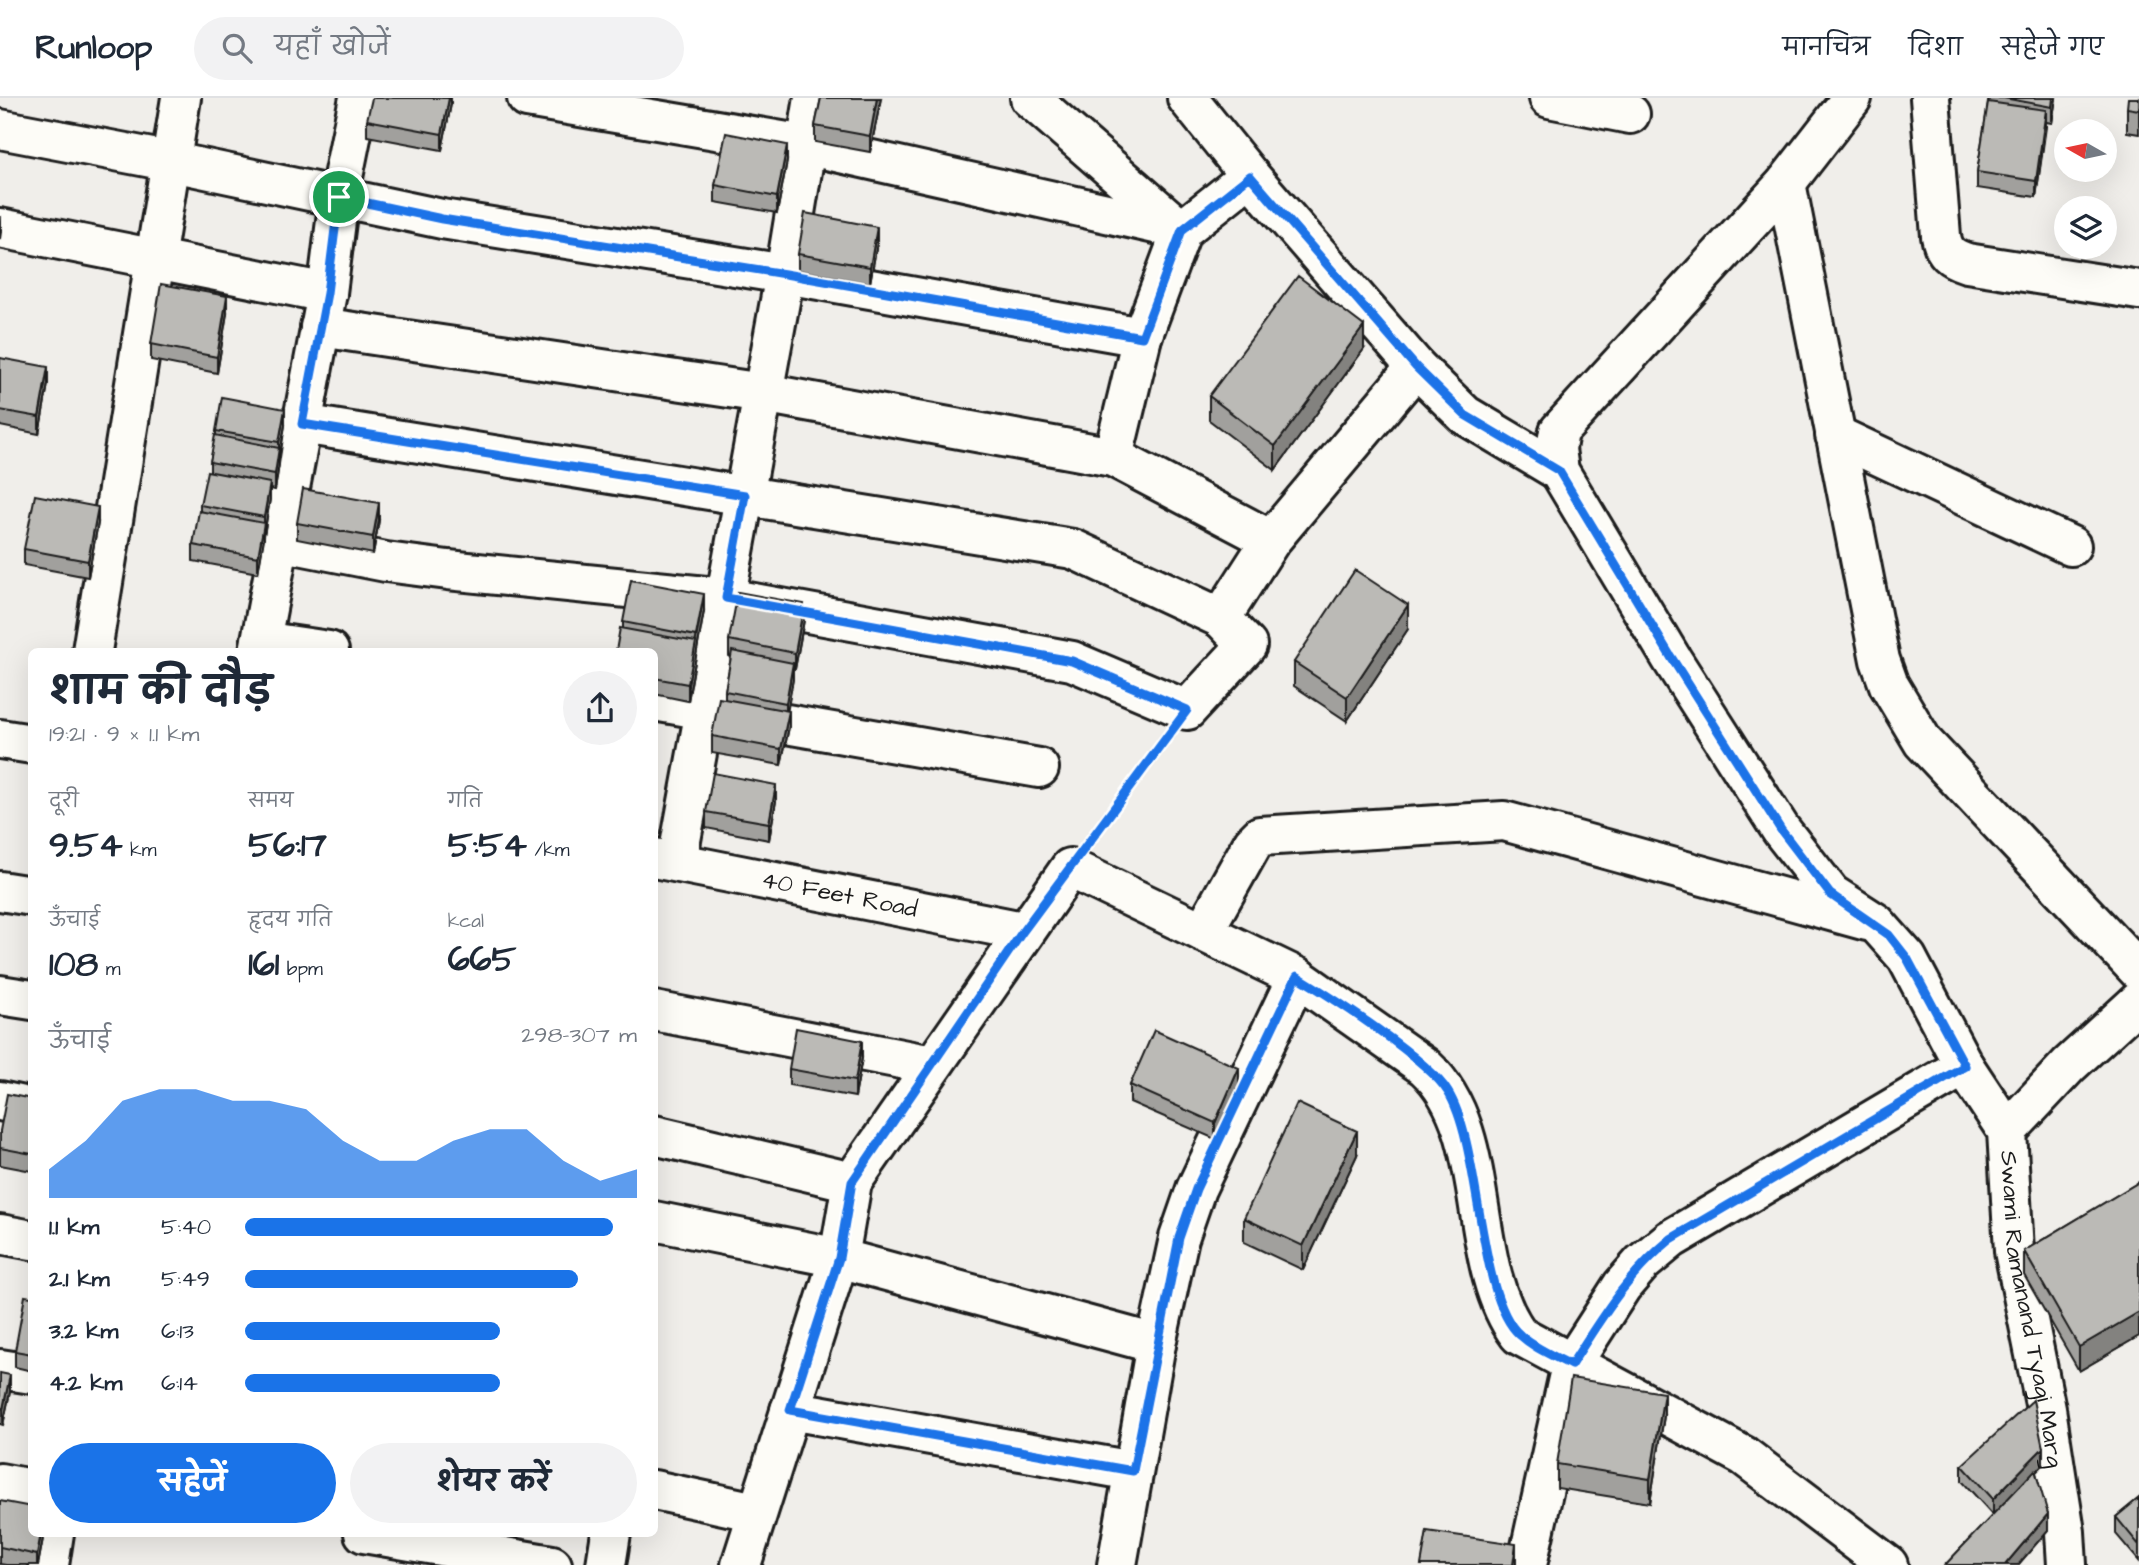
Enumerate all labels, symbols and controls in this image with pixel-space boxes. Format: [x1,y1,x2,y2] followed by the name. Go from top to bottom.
[194,17,684,80] search box
[35,25,152,71] text: Runloop
[218,29,256,67] icon: search
[274,29,390,65] text: यहाँ खोजें
[1782,31,1870,65] text: मानचित्र
[1908,31,1963,65] text: दिशा
[2001,31,2104,65] text: सहेजे गए
[2054,119,2118,182] north arrow
[2054,119,2117,259] map controls
[309,167,369,227] pin
[320,178,358,216] icon: arrive
[2054,196,2117,259] button: layers
[49,666,272,718] text: शाम की दौड़
[563,671,637,745] button: share
[49,718,199,750] text: 19:21 · 9 × 1.1 km
[49,788,79,815] text: दूरी
[248,788,294,815] text: समय
[448,788,482,815] text: गति
[49,821,122,870] text: 9.54
[248,821,327,870] text: 56:17
[448,821,527,870] text: 5:54
[122,837,157,864] text: km
[527,837,570,864] text: /km
[759,863,920,927] street label: 40 Feet Road
[49,907,100,934] text: ऊँचाई
[248,907,332,934] text: हृदय गति
[448,908,484,935] text: kcal
[448,935,516,984] text: 665
[49,940,98,989] text: 108
[248,940,279,989] text: 161
[98,956,121,983] text: m
[279,956,323,983] text: bpm
[521,1019,637,1051] text: 298–307 m
[49,1025,111,1057] text: ऊँचाई
[1991,1149,2072,1470] street label: Swami Ramanand Tyagi Marg
[49,1211,99,1243] text: 1.1 km
[161,1211,211,1243] text: 5:40
[49,1263,110,1295] text: 2.1 km
[161,1263,210,1295] text: 5:49
[49,1315,118,1347] text: 3.2 km
[161,1315,194,1347] text: 6:13
[49,1367,122,1399] text: 4.2 km
[161,1367,198,1399] text: 6:14
[49,1443,336,1523] button: सहेजें
[350,1443,637,1523] button: शेयर करें

